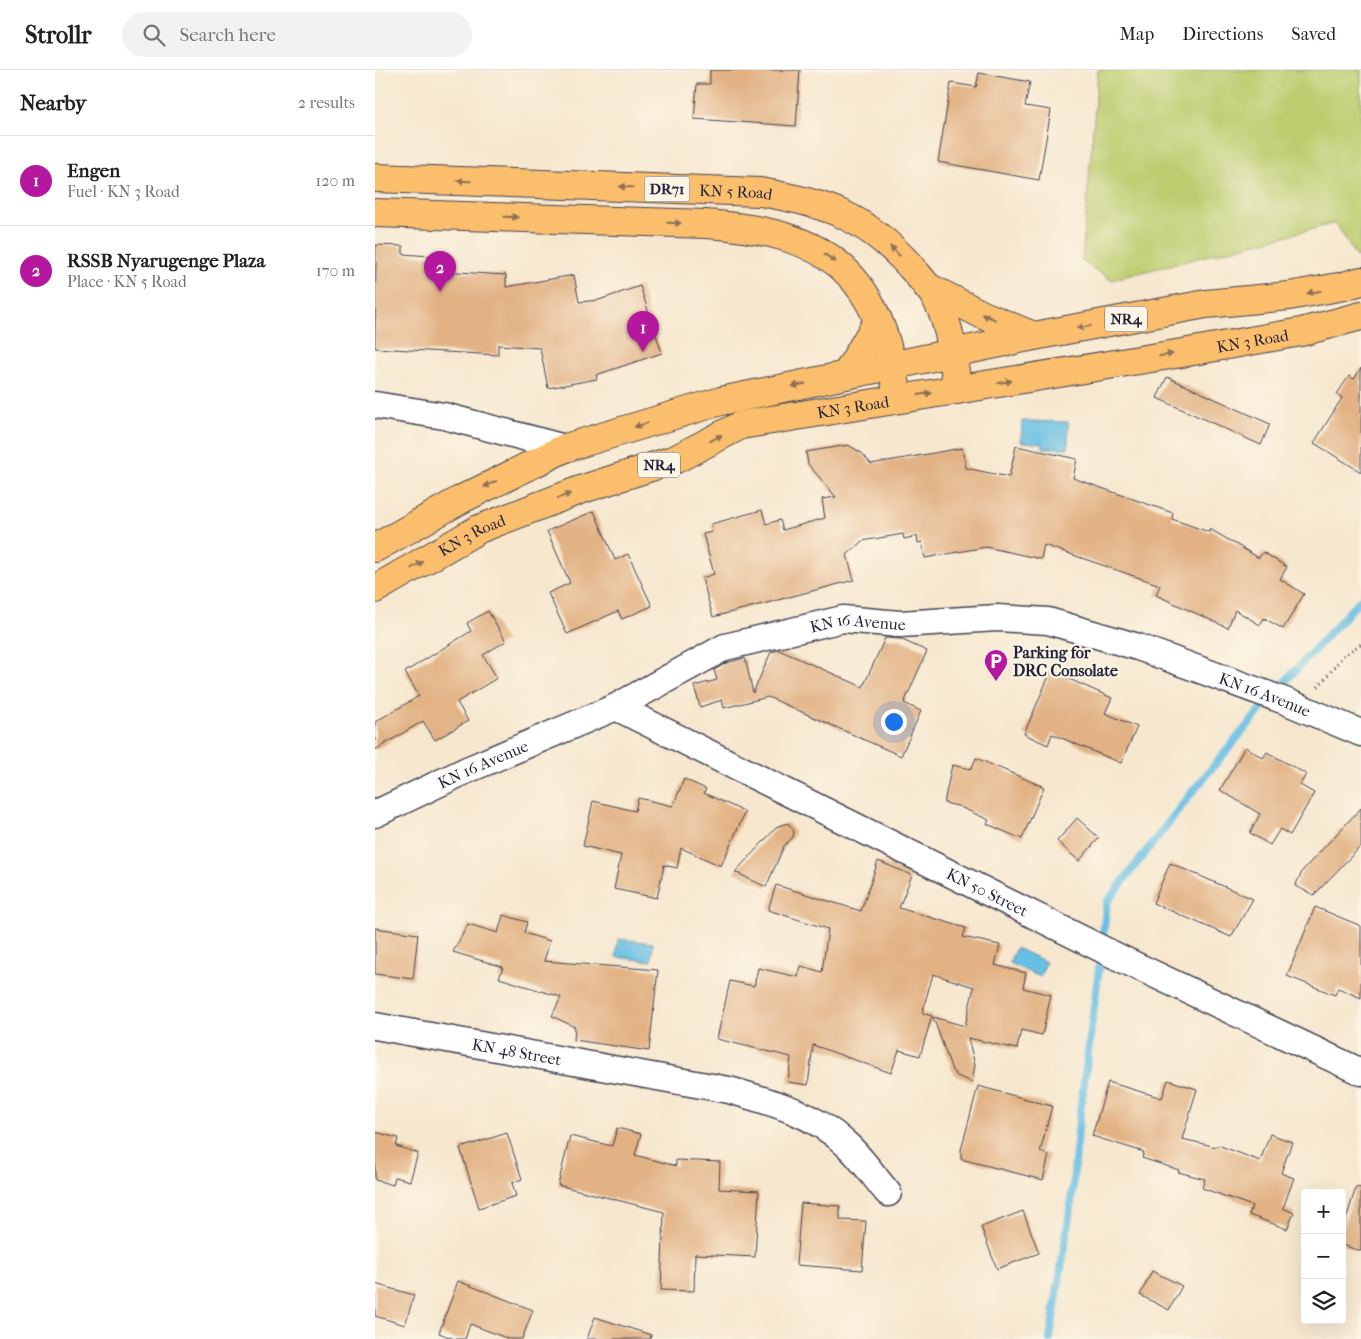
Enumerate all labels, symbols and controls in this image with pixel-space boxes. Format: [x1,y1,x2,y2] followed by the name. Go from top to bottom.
[122,12,472,57] search box
[25,21,92,49] text: Strollr
[140,21,168,49] icon: search
[180,24,276,46] text: Search here
[1120,24,1154,45] text: Map
[1182,24,1263,45] text: Directions
[1291,24,1336,45] text: Saved
[20,91,86,115] text: Nearby
[298,93,355,112] text: 2 results
[67,160,120,182] text: Engen
[33,171,39,190] text: 1
[316,171,355,190] text: 120 m
[645,176,689,202] road number: DR71
[455,177,471,185] one-way arrow
[699,180,774,204] street label: KN 5 Road
[67,182,180,201] text: Fuel · KN 3 Road
[618,183,634,191] one-way arrow
[503,213,519,221] one-way arrow
[666,219,682,227] one-way arrow
[890,245,902,257] one-way arrow
[67,250,265,272] text: RSSB Nyarugenge Plaza
[424,251,456,292] pin: 2
[823,253,837,262] one-way arrow
[32,261,40,280] text: 2
[316,261,355,280] text: 170 m
[67,272,187,291] text: Place · KN 5 Road
[1305,288,1321,296] one-way arrow
[1105,306,1147,332] road number: NR4
[627,311,659,352] pin: 1
[981,313,996,321] one-way arrow
[1076,323,1092,331] one-way arrow
[1215,325,1290,356] street label: KN 3 Road
[1158,351,1174,359] one-way arrow
[998,377,1014,385] one-way arrow
[791,381,806,389] one-way arrow
[917,390,933,398] one-way arrow
[815,391,891,422] street label: KN 3 Road
[634,421,649,429] one-way arrow
[709,434,722,443] one-way arrow
[638,452,680,478] road number: NR4
[483,480,498,488] one-way arrow
[557,492,571,500] one-way arrow
[435,510,508,560] street label: KN 3 Road
[410,561,425,569] one-way arrow
[808,609,906,636] street label: KN 16 Avenue
[1013,643,1118,680] place label: Parking for DRC Consolate
[983,648,1009,682] parking icon: Parking for DRC Consolate
[1216,668,1314,720] street label: KN 16 Avenue
[881,709,907,735] your location
[435,736,531,792] street label: KN 16 Avenue
[944,864,1032,920] street label: KN 50 Street
[471,1034,563,1069] street label: KN 48 Street
[1301,1189,1346,1324] map controls
[1301,1189,1346,1234] button: +
[1301,1234,1346,1279] button: −
[1301,1279,1346,1324] button: layers

